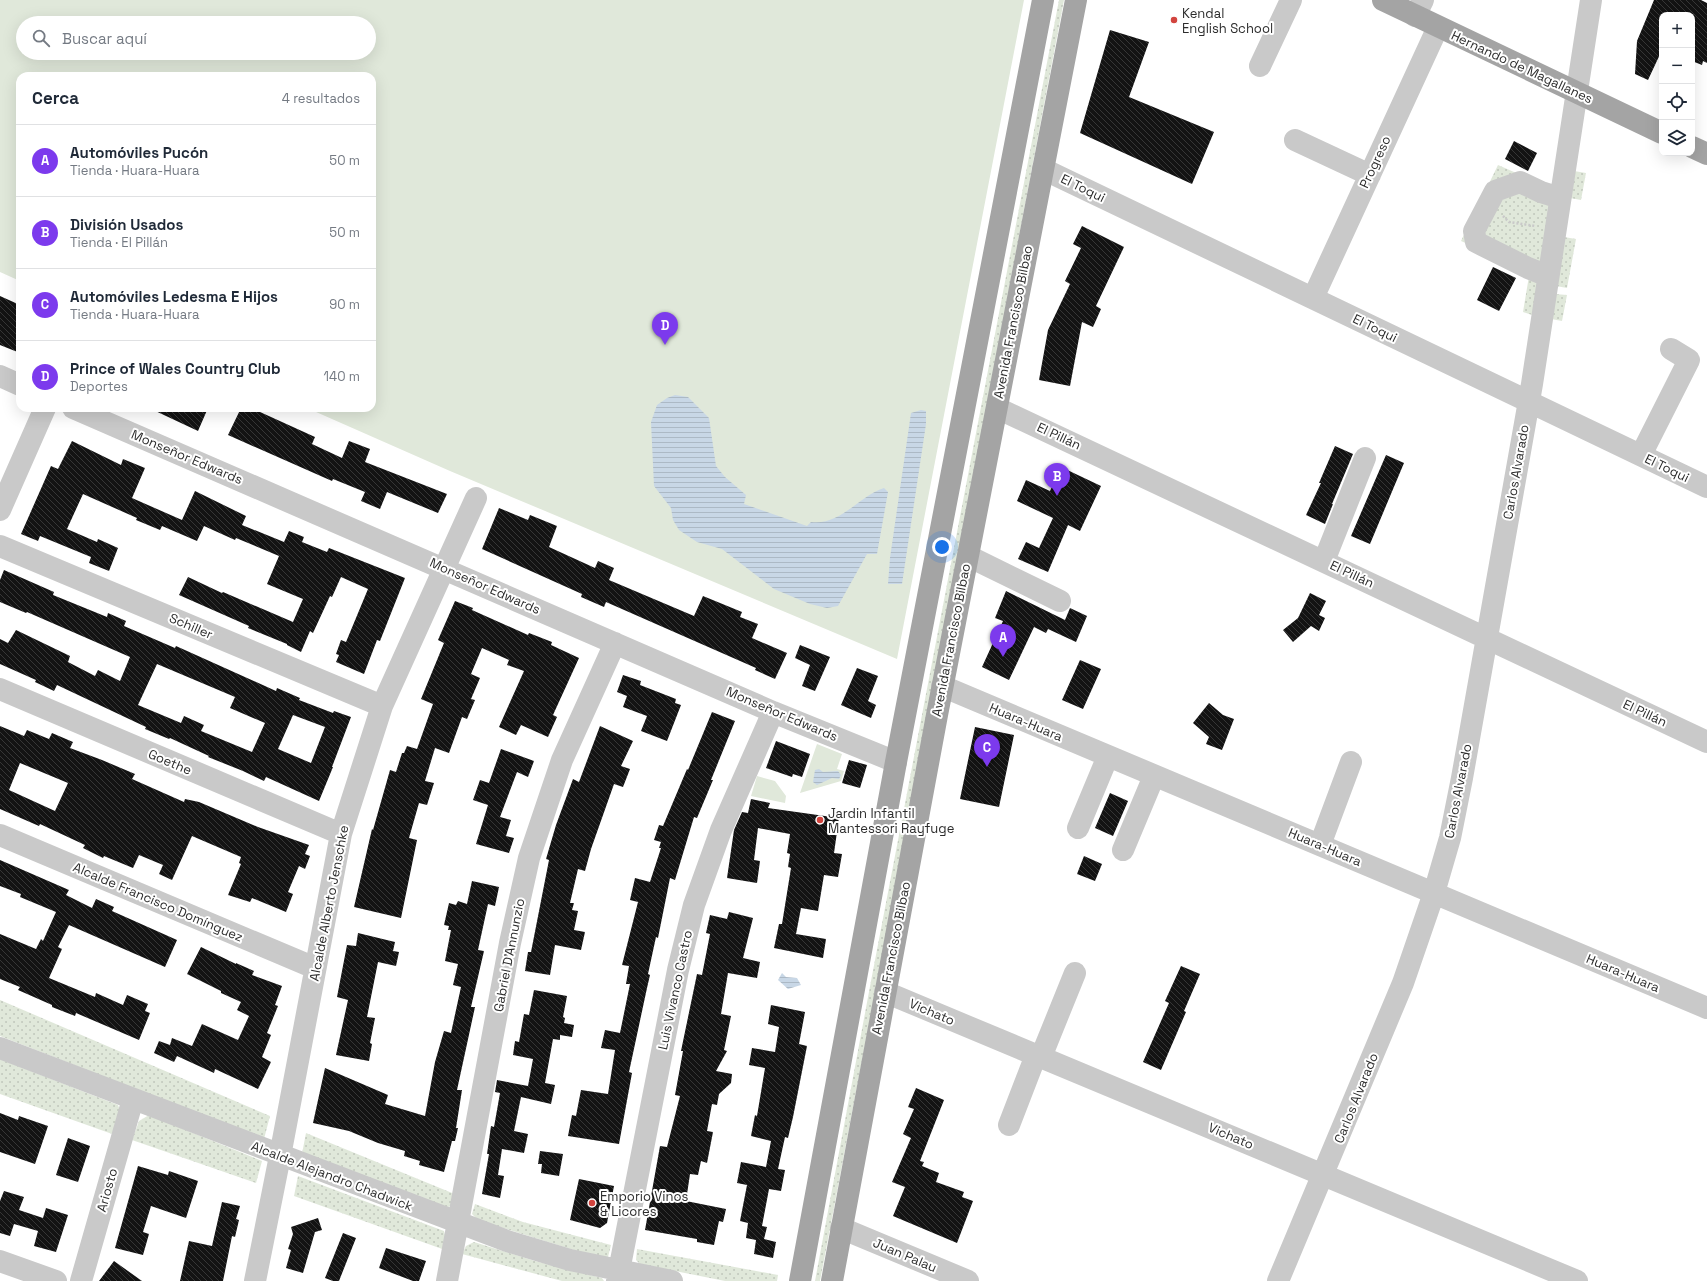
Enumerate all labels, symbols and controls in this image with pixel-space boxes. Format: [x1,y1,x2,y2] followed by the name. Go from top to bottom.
[1182,5,1273,37] place label: Kendal English School
[1659,12,1695,156] map controls
[1659,12,1695,48] button: +
[1169,15,1179,25] marker: Kendal English School
[16,16,376,60] search box
[30,27,52,49] icon: search
[1448,27,1596,107] street label: Hernando de Magallanes
[62,29,147,48] text: Buscar aquí
[1659,48,1695,84] button: −
[1659,84,1695,120] button: locate
[32,87,79,109] text: Cerca
[282,90,360,107] text: 4 resultados
[1659,120,1695,156] button: layers
[1355,133,1395,191] street label: Progreso
[70,143,208,162] text: Automóviles Pucón
[41,152,49,169] text: A
[329,152,360,169] text: 50 m
[70,162,199,179] text: Tienda · Huara-Huara
[1058,170,1108,206] street label: El Toqui
[70,215,183,234] text: División Usados
[41,224,49,241] text: B
[329,224,360,241] text: 50 m
[70,234,168,251] text: Tienda · El Pillán
[990,244,1036,400] street label: Avenida Francisco Bilbao
[70,287,278,306] text: Automóviles Ledesma E Hijos
[41,296,49,313] text: C
[329,296,360,313] text: 90 m
[70,306,199,323] text: Tienda · Huara-Huara
[1350,310,1400,346] street label: El Toqui
[652,312,678,345] pin: D
[70,359,280,378] text: Prince of Wales Country Club
[41,368,49,385] text: D
[324,368,360,385] text: 140 m
[70,378,128,395] text: Deportes
[1034,418,1084,454] street label: El Pillán
[1499,423,1533,521] street label: Carlos Alvarado
[129,426,245,488] street label: Monseñor Edwards
[1642,450,1692,486] street label: El Toqui
[1044,463,1070,496] pin: B
[932,537,952,557] your location
[427,554,543,618] street label: Monseñor Edwards
[1327,556,1377,592] street label: El Pillán
[928,562,974,718] street label: Avenida Francisco Bilbao
[167,609,216,643] street label: Schiller
[990,624,1016,657] pin: A
[724,683,840,745] street label: Monseñor Edwards
[1620,695,1670,731] street label: El Pillán
[987,699,1066,745] street label: Huara-Huara
[974,734,1000,767] pin: C
[1440,742,1476,840] street label: Carlos Alvarado
[146,745,194,779] street label: Goethe
[828,805,954,837] place label: Jardin Infantil Mantessori Rayfuge
[815,815,825,825] marker: Jardin Infantil Mantessori Rayfuge
[306,824,352,982] street label: Alcalde Alberto Jenschke
[1286,824,1365,870] street label: Huara-Huara
[71,858,246,946] street label: Alcalde Francisco Domínguez
[868,880,914,1036] street label: Avenida Francisco Bilbao
[490,897,528,1013] street label: Gabriel D'Annunzio
[654,929,696,1051] street label: Luis Vivanco Castro
[1584,950,1663,996] street label: Huara-Huara
[907,995,957,1029] street label: Vichato
[1330,1050,1382,1146] street label: Carlos Alvarado
[1206,1119,1256,1153] street label: Vichato
[249,1137,415,1215] street label: Alcalde Alejandro Chadwick
[93,1166,121,1214] street label: Ariosto
[600,1188,688,1220] place label: Emporio Vinos & Licores
[587,1198,597,1208] marker: Emporio Vinos & Licores
[871,1234,939,1276] street label: Juan Palau

